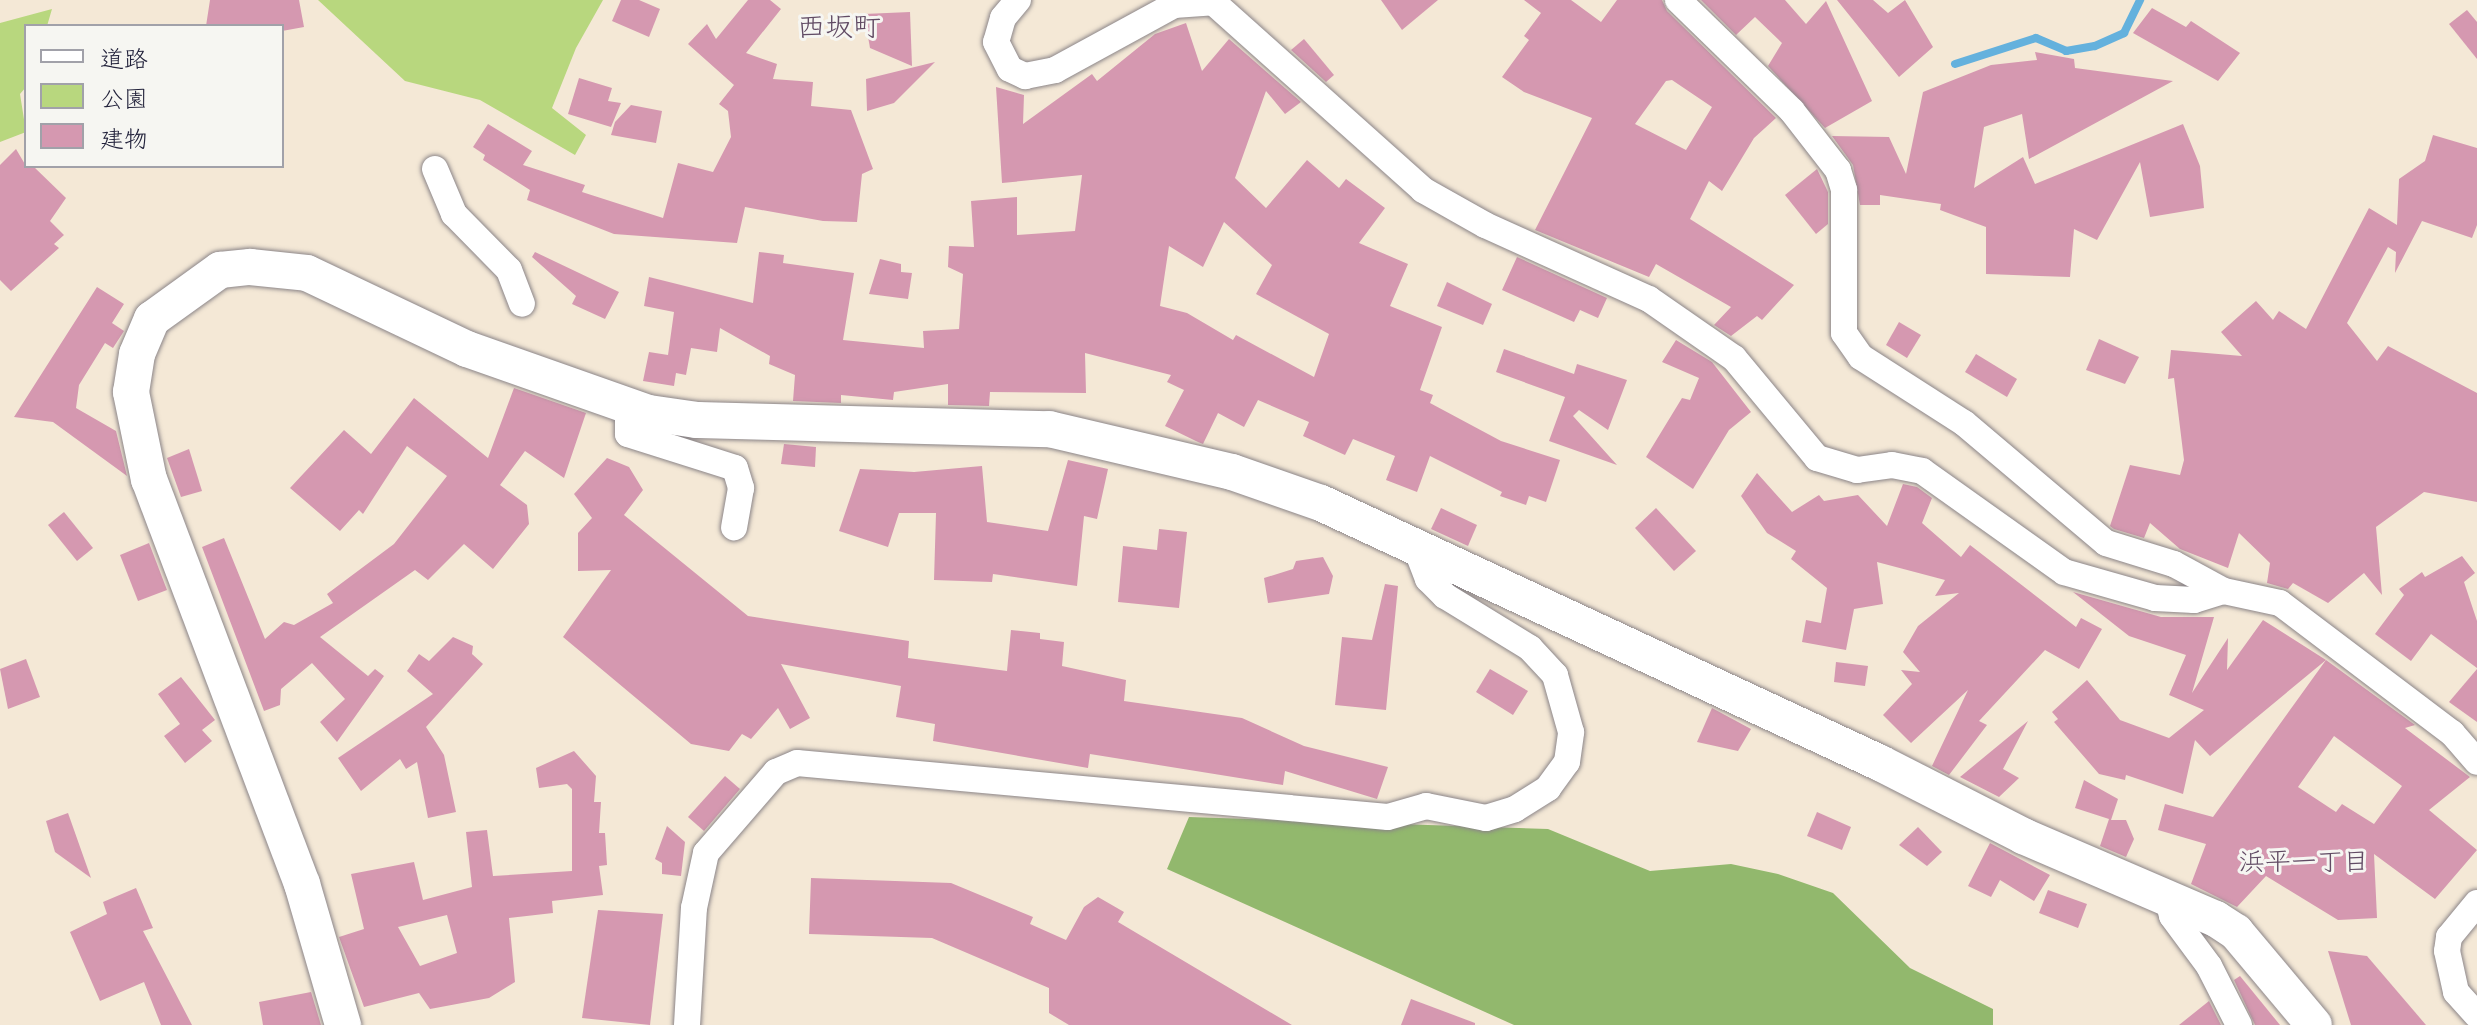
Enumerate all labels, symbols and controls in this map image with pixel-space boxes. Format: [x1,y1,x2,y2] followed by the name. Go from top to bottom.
[797,9,881,43] district label: 西坂町
[24,24,284,168] legend
[100,43,148,73] text: 道路
[100,83,148,113] text: 公園
[100,123,148,153] text: 建物
[2239,845,2369,877] district label: 浜平一丁目

